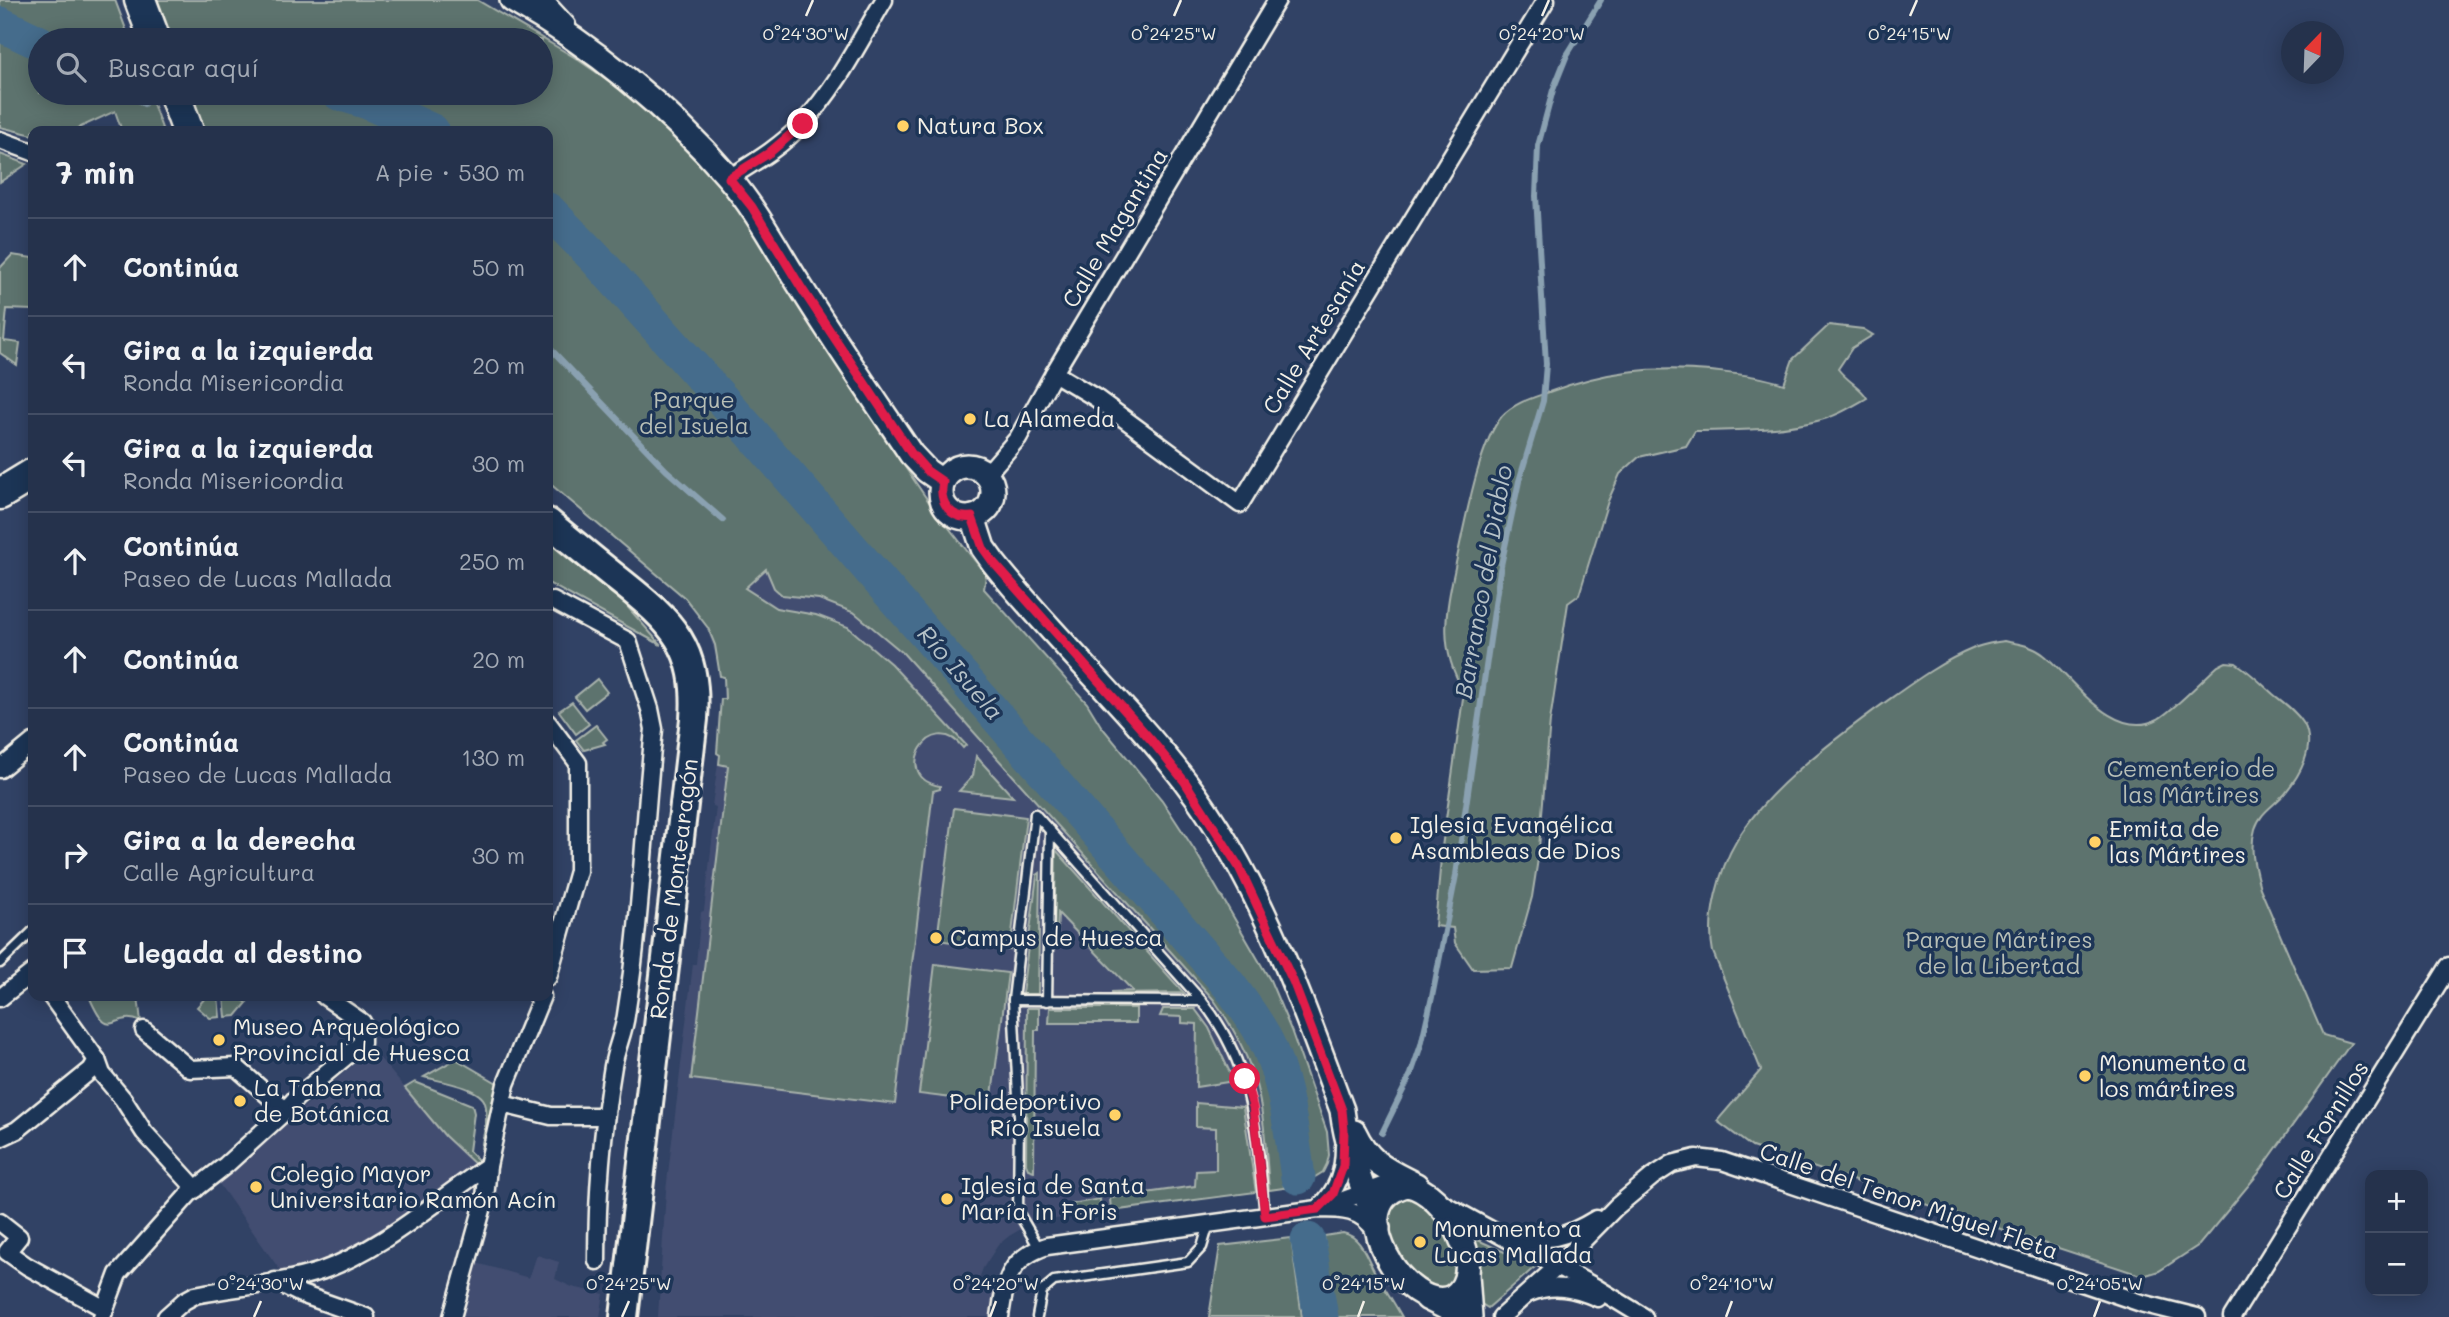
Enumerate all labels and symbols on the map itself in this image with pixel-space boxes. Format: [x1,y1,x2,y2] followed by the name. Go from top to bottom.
[763,21,849,45] text: 0°24'30"W
[1131,21,1217,45] text: 0°24'25"W
[1499,21,1585,45] text: 0°24'20"W
[1868,21,1952,45] text: 0°24'15"W
[2281,21,2344,84] north arrow
[787,108,818,139] route end
[917,110,1044,140] place label: Natura Box
[895,118,911,134] marker: Natura Box
[1055,142,1174,313] street label: Calle Magantina
[1255,254,1371,419] street label: Calle Artesanía
[639,384,749,440] park label: Parque del Isuela
[984,403,1115,433] place label: La Alameda
[962,411,978,427] marker: La Alameda
[1447,463,1518,701] water label: Barranco del Diablo
[911,618,1011,726] water label: Río Isuela
[2107,753,2275,809] park label: Cementerio de las Mártires
[642,757,704,1021] street label: Ronda de Montearagón
[1410,809,1621,865] place label: Iglesia Evangélica Asambleas de Dios
[2109,813,2246,869] place label: Ermita de las Mártires
[1388,830,1404,846] marker: Iglesia Evangélica Asambleas de Dios
[2087,834,2103,850] marker: Ermita de las Mártires
[950,922,1163,952] place label: Campus de Huesca
[1905,924,2093,980] park label: Parque Mártires de la Libertad
[928,930,944,946] marker: Campus de Huesca
[233,1011,471,1067] place label: Museo Arqueológico Provincial de Huesca
[211,1032,227,1048] marker: Museo Arqueológico Provincial de Huesca
[2099,1047,2247,1103] place label: Monumento a los mártires
[2266,1054,2375,1204] street label: Calle Fornillos
[1229,1063,1260,1094] route start
[2077,1068,2093,1084] marker: Monumento a los mártires
[254,1072,390,1128] place label: La Taberna de Botánica
[949,1086,1101,1142] place label: Polideportivo Río Isuela
[232,1093,248,1109] marker: La Taberna de Botánica
[1107,1107,1123,1123] marker: Polideportivo Río Isuela
[1756,1135,2063,1265] street label: Calle del Tenor Miguel Fleta
[270,1158,556,1214] place label: Colegio Mayor Universitario Ramón Acín
[961,1170,1145,1226] place label: Iglesia de Santa María in Foris
[248,1179,264,1195] marker: Colegio Mayor Universitario Ramón Acín
[939,1191,955,1207] marker: Iglesia de Santa María in Foris
[1434,1213,1593,1269] place label: Monumento a Lucas Mallada
[1412,1234,1428,1250] marker: Monumento a Lucas Mallada
[218,1271,304,1295] text: 0°24'30"W
[586,1271,672,1295] text: 0°24'25"W
[953,1271,1039,1295] text: 0°24'20"W
[1322,1271,1406,1295] text: 0°24'15"W
[1690,1271,1774,1295] text: 0°24'10"W
[2057,1271,2143,1295] text: 0°24'05"W

